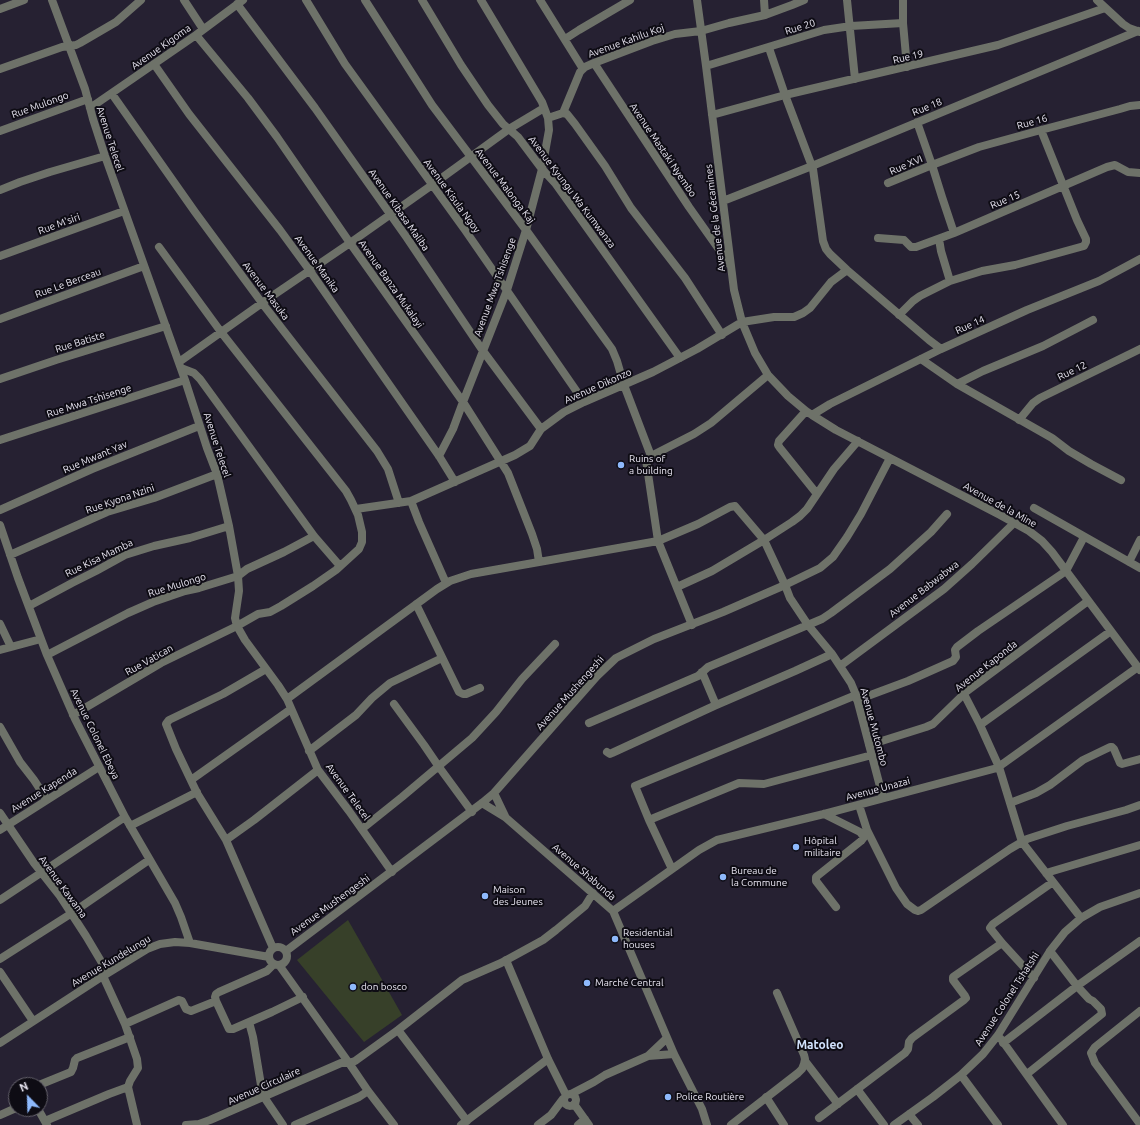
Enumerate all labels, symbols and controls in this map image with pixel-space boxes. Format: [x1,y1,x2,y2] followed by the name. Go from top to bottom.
[783,17,817,37] street label: Rue 20
[129,22,193,72] street label: Avenue Kigoma
[586,22,666,60] street label: Avenue Kahilu Koj
[892,48,924,66] street label: Rue 19
[10,89,70,121] street label: Rue Mulongo
[910,96,944,118] street label: Rue 18
[627,101,699,199] street label: Avenue Mastaki Nyembo
[94,105,126,173] street label: Avenue Telecel
[1015,112,1049,132] street label: Rue 16
[526,134,618,250] street label: Avenue Kyungu Wa Kumwanza
[473,146,537,226] street label: Avenue Malonga Kaj
[888,153,924,177] street label: Rue XVI
[421,157,483,235] street label: Avenue Kisula Ngoy
[702,164,728,272] street label: Avenue de la Gécamines
[366,167,432,253] street label: Avenue Kibasa Maliba
[988,188,1022,212] street label: Rue 15
[36,211,82,237] street label: Rue M'siri
[292,233,342,295] street label: Avenue Manika
[472,236,518,338] street label: Avenue Mwa Tshisenge
[356,238,426,330] street label: Avenue Banza Mukalayi
[240,259,292,323] street label: Avenue Masuka
[33,266,103,300] street label: Rue Le Berceau
[953,313,987,337] street label: Rue 14
[54,329,106,355] street label: Rue Batiste
[1055,359,1089,383] street label: Rue 12
[563,366,633,406] street label: Avenue Dikonzo
[45,382,133,420] street label: Rue Mwa Tshisenge
[201,411,233,479] street label: Avenue Telecel
[61,438,129,476] street label: Rue Mwant Yav
[629,453,673,476] place label: Ruins of a building
[616,460,626,470] marker: Ruins of a building
[961,480,1039,530] street label: Avenue de la Mine
[84,482,156,516] street label: Rue Kyona Nzini
[63,536,135,580] street label: Rue Kisa Mamba
[887,558,961,620] street label: Avenue Babwabwa
[147,571,207,599] street label: Rue Mulongo
[953,638,1019,694] street label: Avenue Kaponda
[123,642,175,678] street label: Rue Vatican
[534,654,606,732] street label: Avenue Mushengeshi
[68,687,122,781] street label: Avenue Colonel Ebeya
[858,687,890,767] street label: Avenue Mutombo
[323,761,373,823] street label: Avenue Telecel
[9,765,79,815] street label: Avenue Kapenda
[845,775,911,803] street label: Avenue Unazai
[804,835,841,858] place label: Hôpital militaire
[550,841,618,903] street label: Avenue Shabunda
[791,842,801,852] marker: Hôpital militaire
[36,854,90,920] street label: Avenue Kawama
[731,865,787,888] place label: Bureau de la Commune
[288,872,372,938] street label: Avenue Mushengeshi
[718,872,728,882] marker: Bureau de la Commune
[493,884,543,908] place label: Maison des Jeunes
[480,891,490,901] marker: Maison des Jeunes
[623,927,673,950] place label: Residential houses
[69,933,153,989] street label: Avenue Kundelungu
[610,934,620,944] marker: Residential houses
[972,950,1042,1048] street label: Avenue Colonel Tshatshi
[595,977,664,989] place label: Marché Central
[582,978,592,988] marker: Marché Central
[361,981,407,993] place label: don bosco
[348,982,358,992] marker: don bosco
[796,1038,844,1052] district label: Matoleo
[226,1065,302,1107] street label: Avenue Circulaire
[8,1077,48,1117] north arrow
[18,1080,30,1094] text: N
[676,1091,744,1103] place label: Police Routière
[663,1092,673,1102] marker: Police Routière

